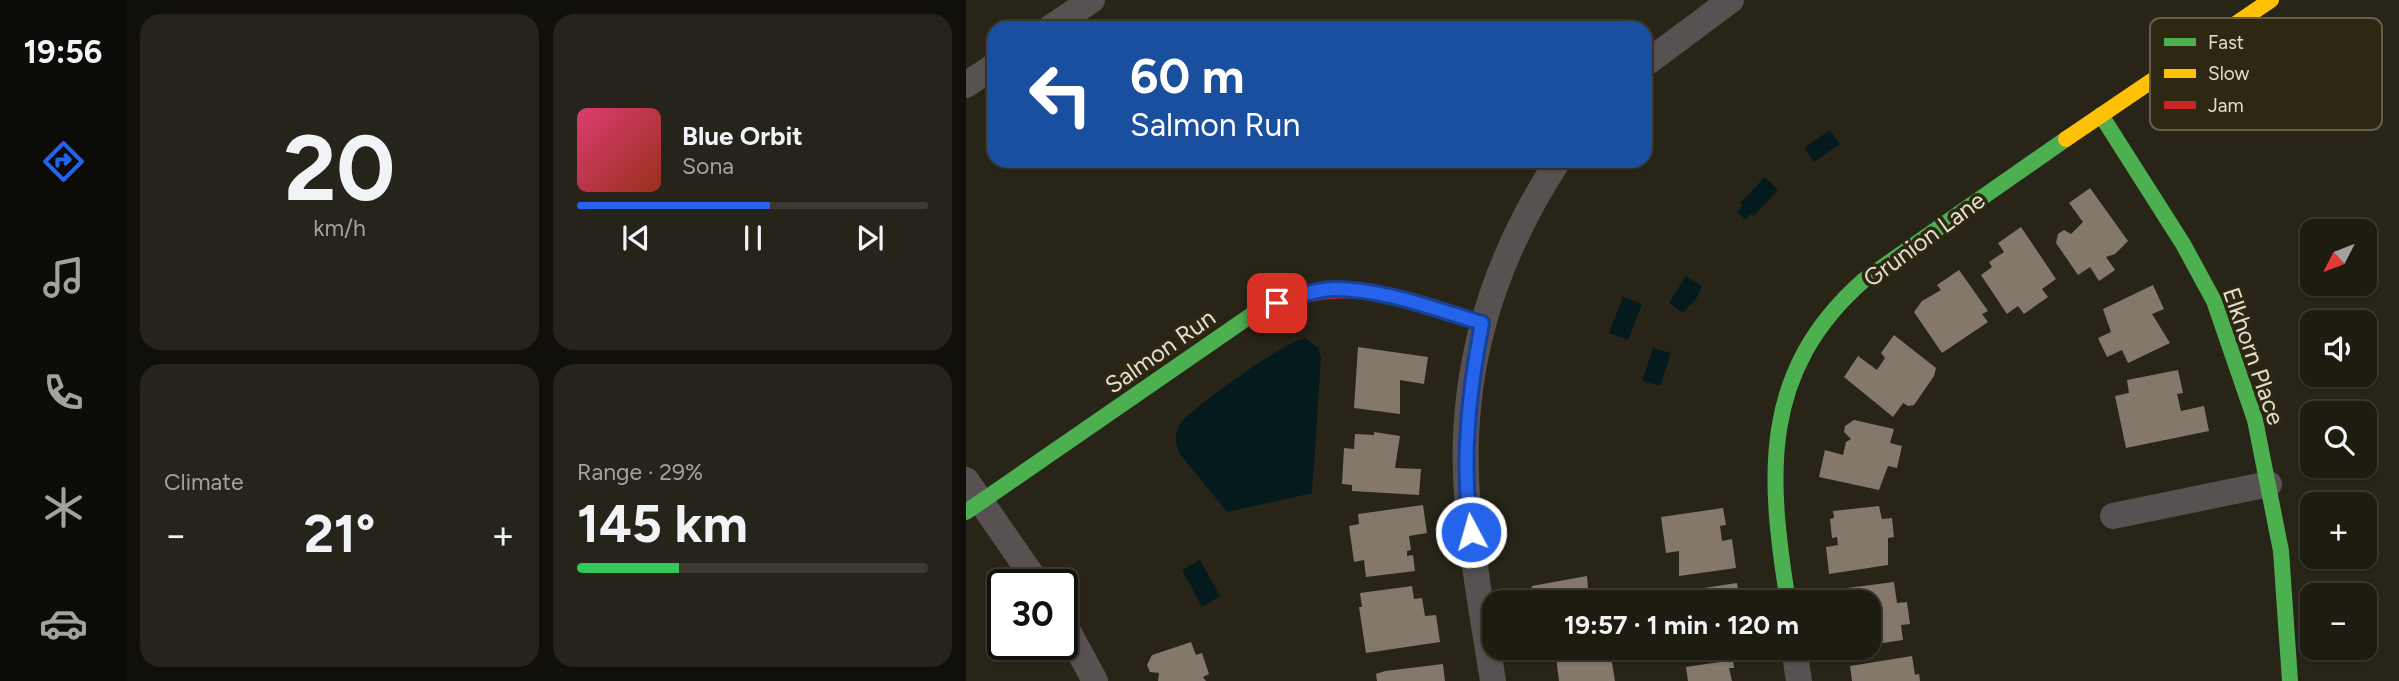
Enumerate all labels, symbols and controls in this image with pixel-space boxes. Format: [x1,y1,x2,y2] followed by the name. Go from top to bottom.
[2150,18,2382,130] legend
[2208,31,2244,54] text: Fast
[24,33,102,71] text: 19:56
[1130,46,1245,105] text: 60 m
[1015,49,1106,140] icon: left
[2208,62,2250,85] text: Slow
[2208,94,2244,117] text: Jam
[1130,106,1300,144] text: Salmon Run
[284,114,395,223] text: 20
[682,120,803,152] text: Blue Orbit
[39,137,88,186] icon: directions
[682,152,734,180] text: Sona
[1858,185,1990,293] street label: Grunion Lane
[313,214,366,242] text: km/h
[617,219,655,257] icon: previous
[734,219,772,257] icon: pause
[851,219,889,257] icon: next
[2300,219,2376,296] north arrow
[2300,219,2377,660] map controls
[39,253,88,302] icon: music
[1247,273,1307,333] pin
[2217,283,2291,429] street label: Elkhorn Place
[1258,284,1296,322] icon: arrive
[1099,302,1221,400] street label: Salmon Run
[2300,310,2377,387] button: sound
[39,368,88,417] icon: phone
[2300,401,2377,478] button: search
[577,458,703,486] text: Range · 29%
[164,468,243,496] text: Climate
[39,483,88,532] icon: climate
[2300,492,2377,569] button: +
[577,493,748,555] text: 145 km
[1434,495,1508,569] position arrow
[304,503,375,565] text: 21°
[164,512,188,558] text: −
[491,512,515,558] text: +
[987,569,1078,660] speed limit sign: 30
[2300,583,2377,660] button: −
[39,599,88,648] icon: car
[1564,609,1799,641] text: 19:57 · 1 min · 120 m

